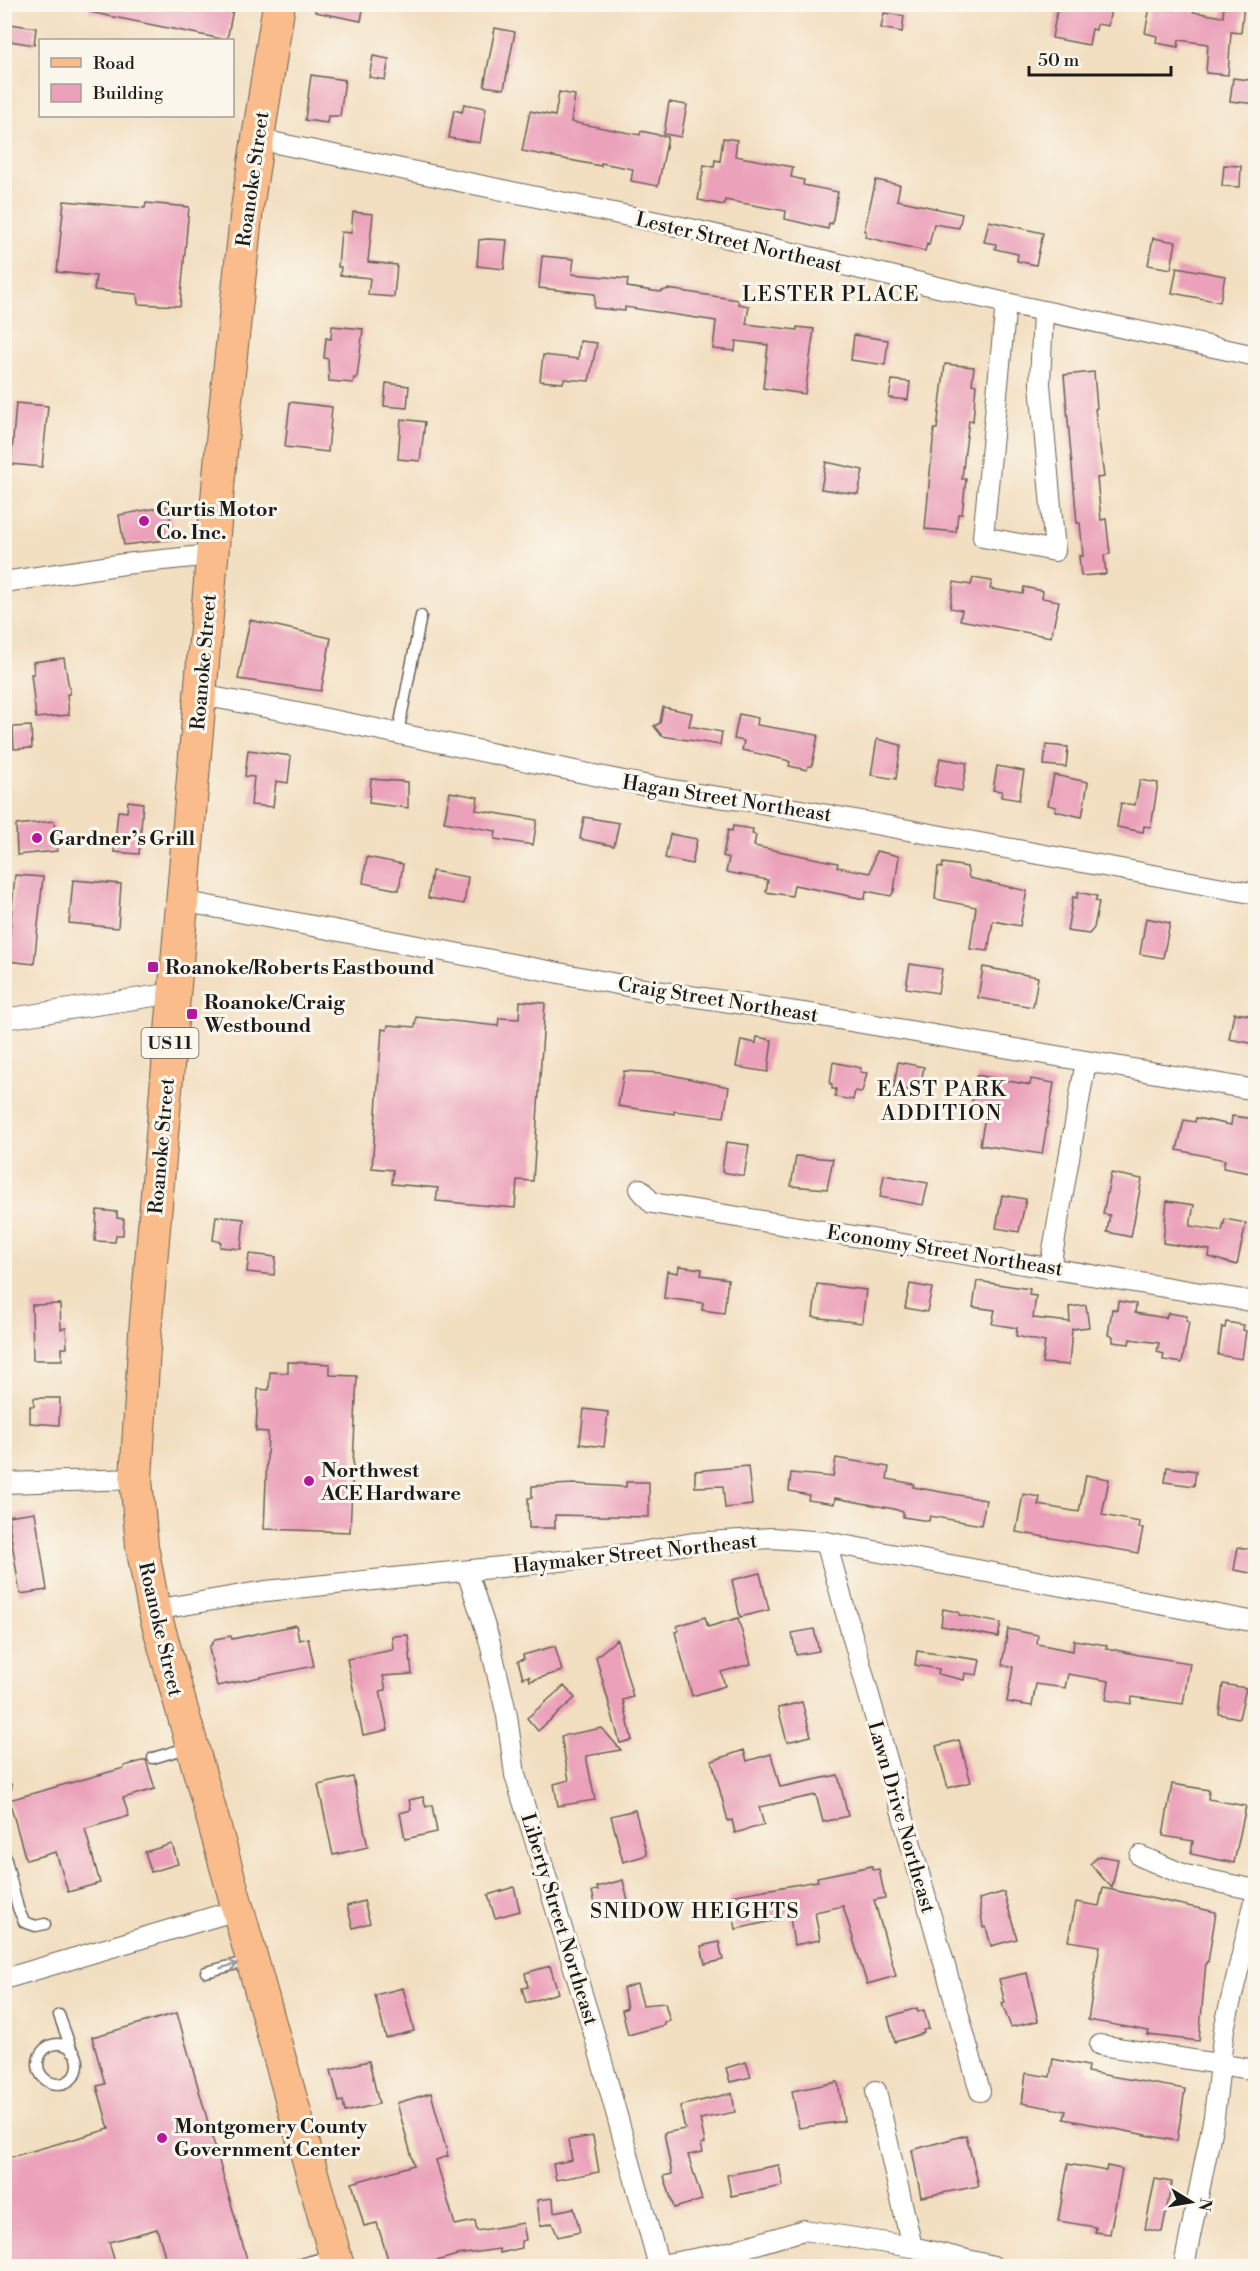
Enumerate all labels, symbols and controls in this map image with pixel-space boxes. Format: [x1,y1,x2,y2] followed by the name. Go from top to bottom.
[39,39,234,117] legend
[1029,39,1172,77] scale bar
[1038,49,1080,72] text: 50 m
[93,52,136,75] text: Road
[92,82,164,105] text: Building
[232,110,275,249] street label: Roanoke Street
[633,208,844,279] street label: Lester Street Northeast
[742,282,920,308] district label: LESTER PLACE
[156,498,278,546] place label: Curtis Motor Co. Inc.
[137,514,151,528] marker: Curtis Motor Co. Inc.
[186,593,223,731] street label: Roanoke Street
[620,771,833,828] street label: Hagan Street Northeast
[49,827,195,852] place label: Gardner’s Grill
[30,831,44,845] marker: Gardner’s Grill
[165,956,435,981] place label: Roanoke/Roberts Eastbound
[146,960,160,974] marker: Roanoke/Roberts Eastbound
[616,972,820,1029] street label: Craig Street Northeast
[203,991,345,1039] place label: Roanoke/Craig Westbound
[185,1007,199,1021] marker: Roanoke/Craig Westbound
[142,1028,198,1058] road number: US 11
[144,1077,181,1215] street label: Roanoke Street
[877,1077,1007,1127] district label: EAST PARK ADDITION
[825,1220,1065,1282] street label: Economy Street Northeast
[320,1459,461,1507] place label: Northwest ACE Hardware
[302,1474,316,1488] marker: Northwest ACE Hardware
[512,1529,759,1580] street label: Haymaker Street Northeast
[132,1560,187,1699] street label: Roanoke Street
[861,1719,940,1916] street label: Lawn Drive Northeast
[514,1810,603,2029] street label: Liberty Street Northeast
[590,1899,800,1925] district label: SNIDOW HEIGHTS
[219,1960,238,1972] one-way arrow
[174,2115,368,2163] place label: Montgomery County Government Center
[155,2131,169,2145] marker: Montgomery County Government Center
[1161,2172,1221,2232] north arrow
[1194,2197,1216,2213] text: N

